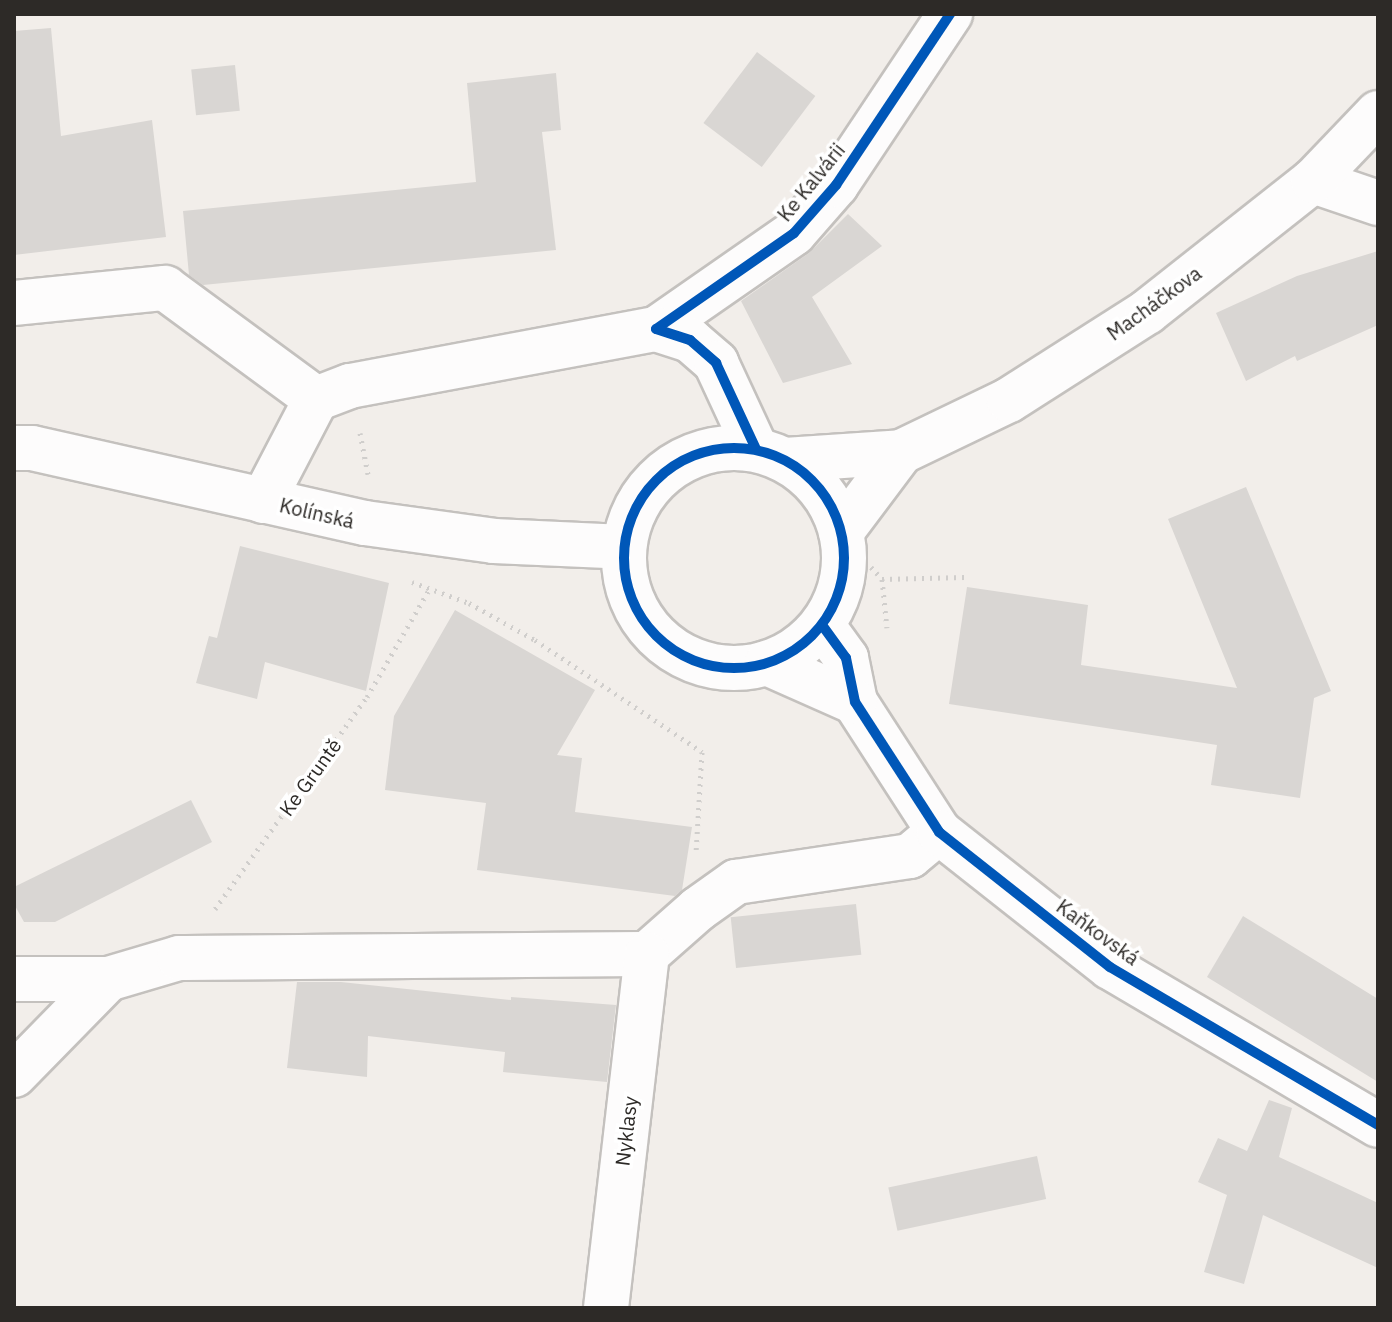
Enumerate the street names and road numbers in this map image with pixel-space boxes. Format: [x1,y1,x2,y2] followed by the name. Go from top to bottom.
[772,138,850,226] street label: Ke Kalvárii
[1102,261,1206,345] street label: Macháčkova
[277,493,357,533] street label: Kolínská
[274,734,346,820] street label: Ke Gruntě
[1052,894,1144,970] street label: Kaňkovská
[610,1095,642,1167] street label: Nyklasy

